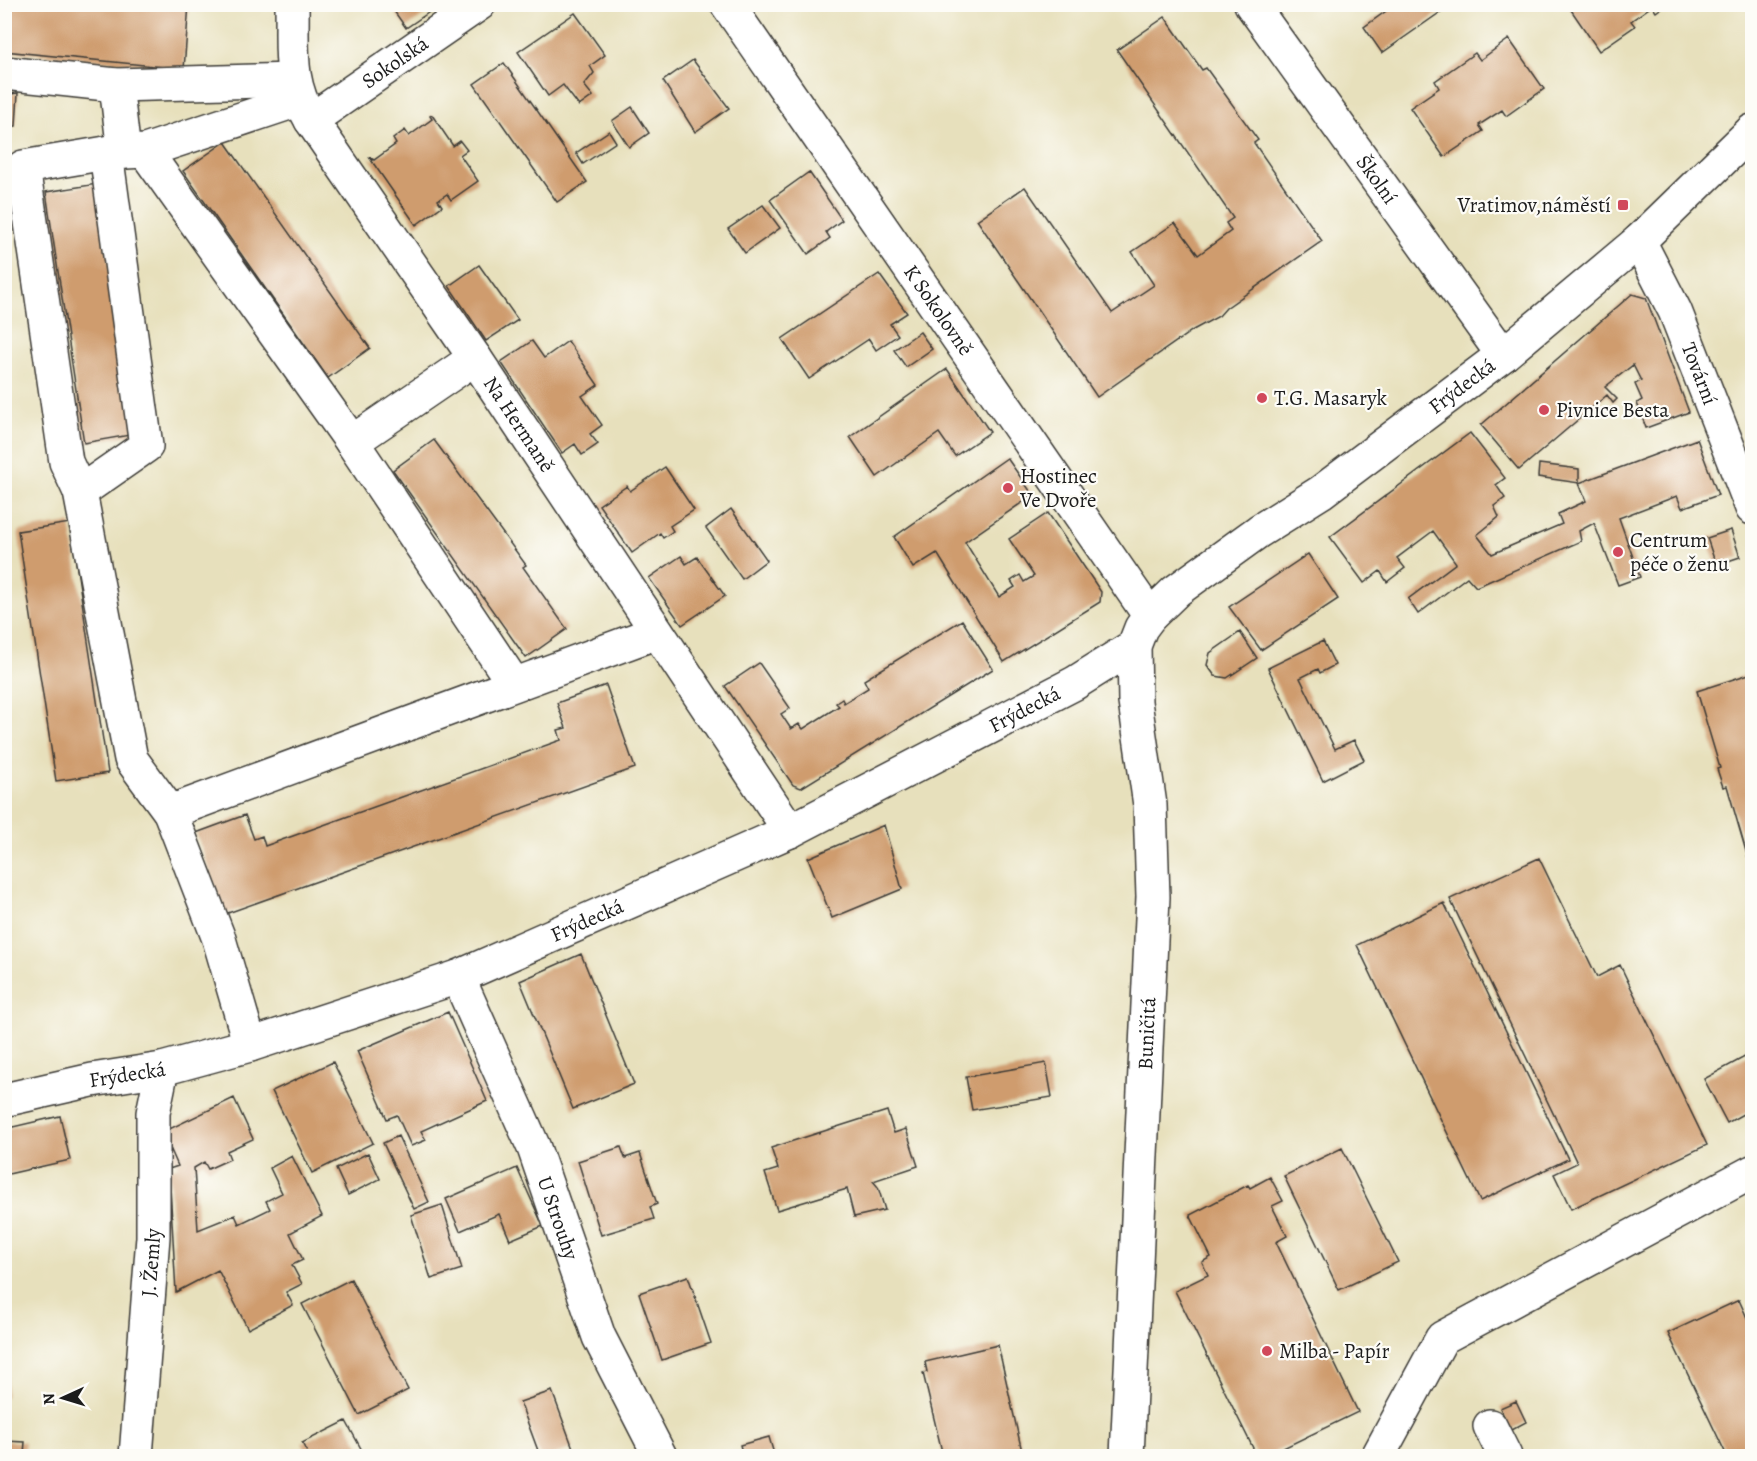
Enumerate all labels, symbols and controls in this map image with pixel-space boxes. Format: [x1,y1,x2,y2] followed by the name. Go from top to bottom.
[356,29,434,95] street label: Sokolská
[1350,149,1404,210] street label: Školní
[1456,191,1611,219] place label: Vratimov,náměstí
[1616,198,1630,212] marker: Vratimov,náměstí
[897,259,980,361] street label: K Sokolovně
[1675,338,1724,409] street label: Tovární
[1423,352,1501,420] street label: Frýdecká
[477,371,561,478] street label: Na Hermaně
[1274,384,1388,412] place label: T.G. Masaryk
[1255,391,1269,405] marker: T.G. Masaryk
[1556,396,1669,424] place label: Pivnice Besta
[1537,403,1551,417] marker: Pivnice Besta
[1019,462,1097,514] place label: Hostinec Ve Dvoře
[1001,481,1015,495] marker: Hostinec Ve Dvoře
[1630,526,1730,578] place label: Centrum péče o ženu
[1611,545,1625,559] marker: Centrum péče o ženu
[984,679,1065,739] street label: Frýdecká
[546,892,628,949] street label: Frýdecká
[1131,996,1162,1071] street label: Buničitá
[87,1055,168,1094] street label: Frýdecká
[531,1172,586,1264] street label: U Strouhy
[134,1228,167,1298] street label: J. Žemly
[1279,1337,1390,1365] place label: Milba - Papír
[1260,1344,1274,1358] marker: Milba - Papír
[33,1368,93,1428] north arrow
[38,1392,60,1406] text: N

